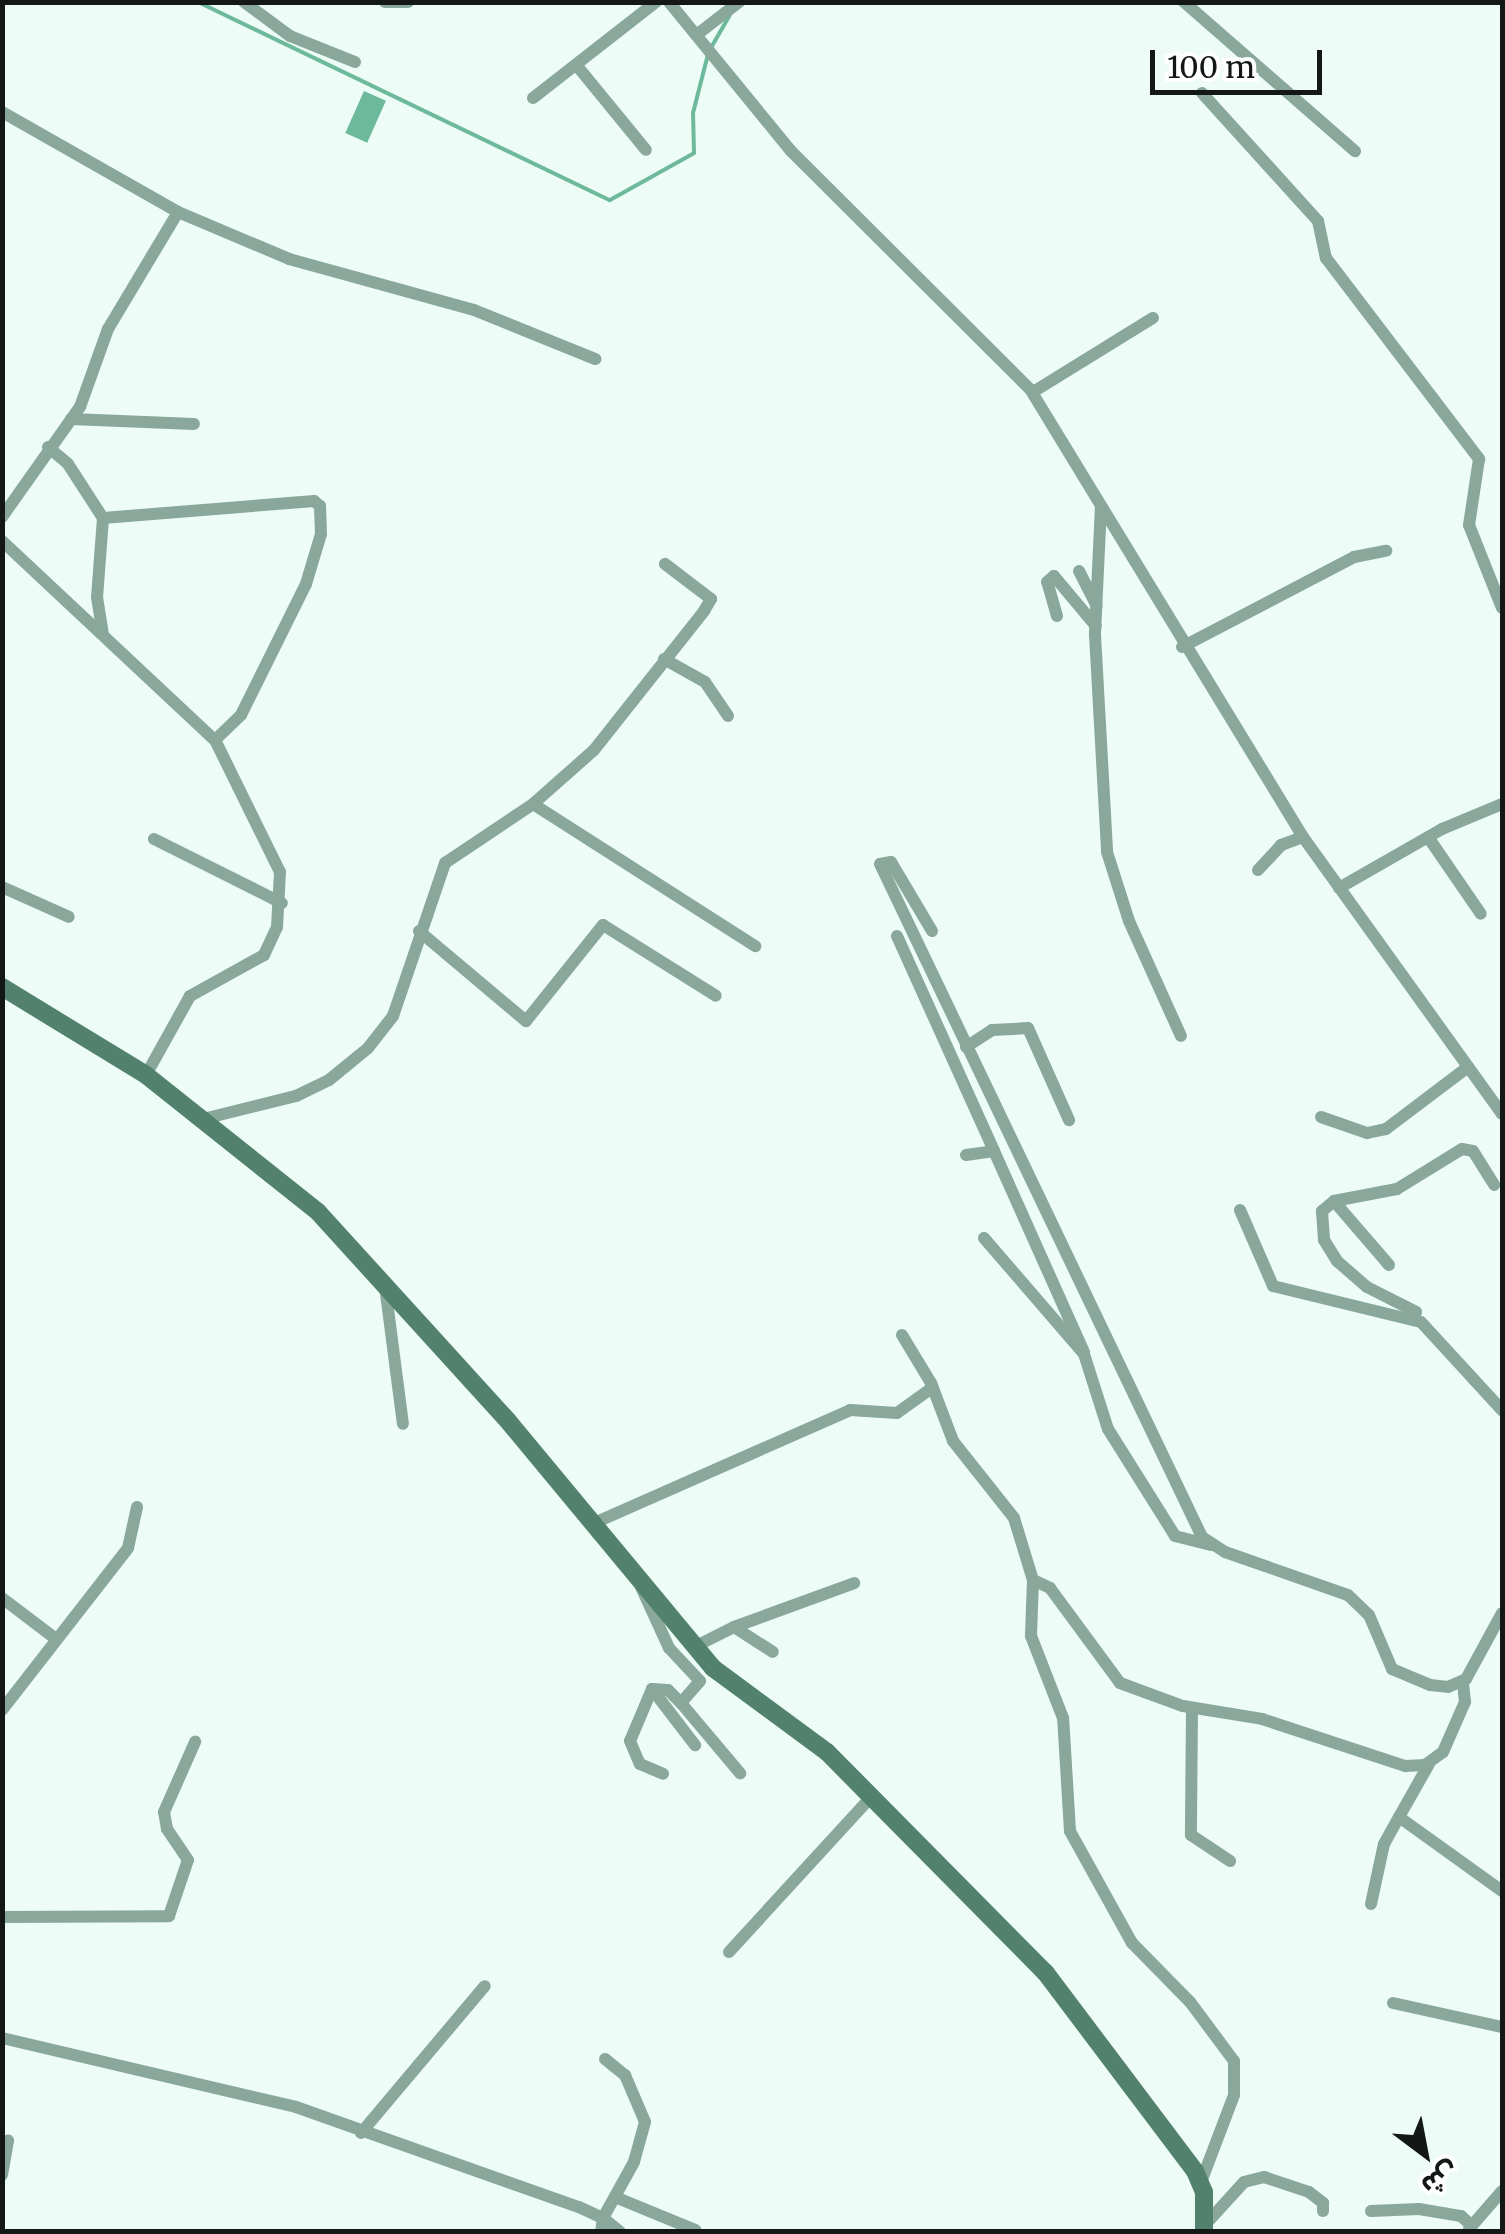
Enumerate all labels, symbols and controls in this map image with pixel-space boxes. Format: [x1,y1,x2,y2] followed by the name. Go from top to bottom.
[1155,30,1328,92] scale bar
[1167,48,1255,86] text: 100 m
[1375,2104,1475,2204] north arrow
[1415,2154,1467,2205] text: ش

